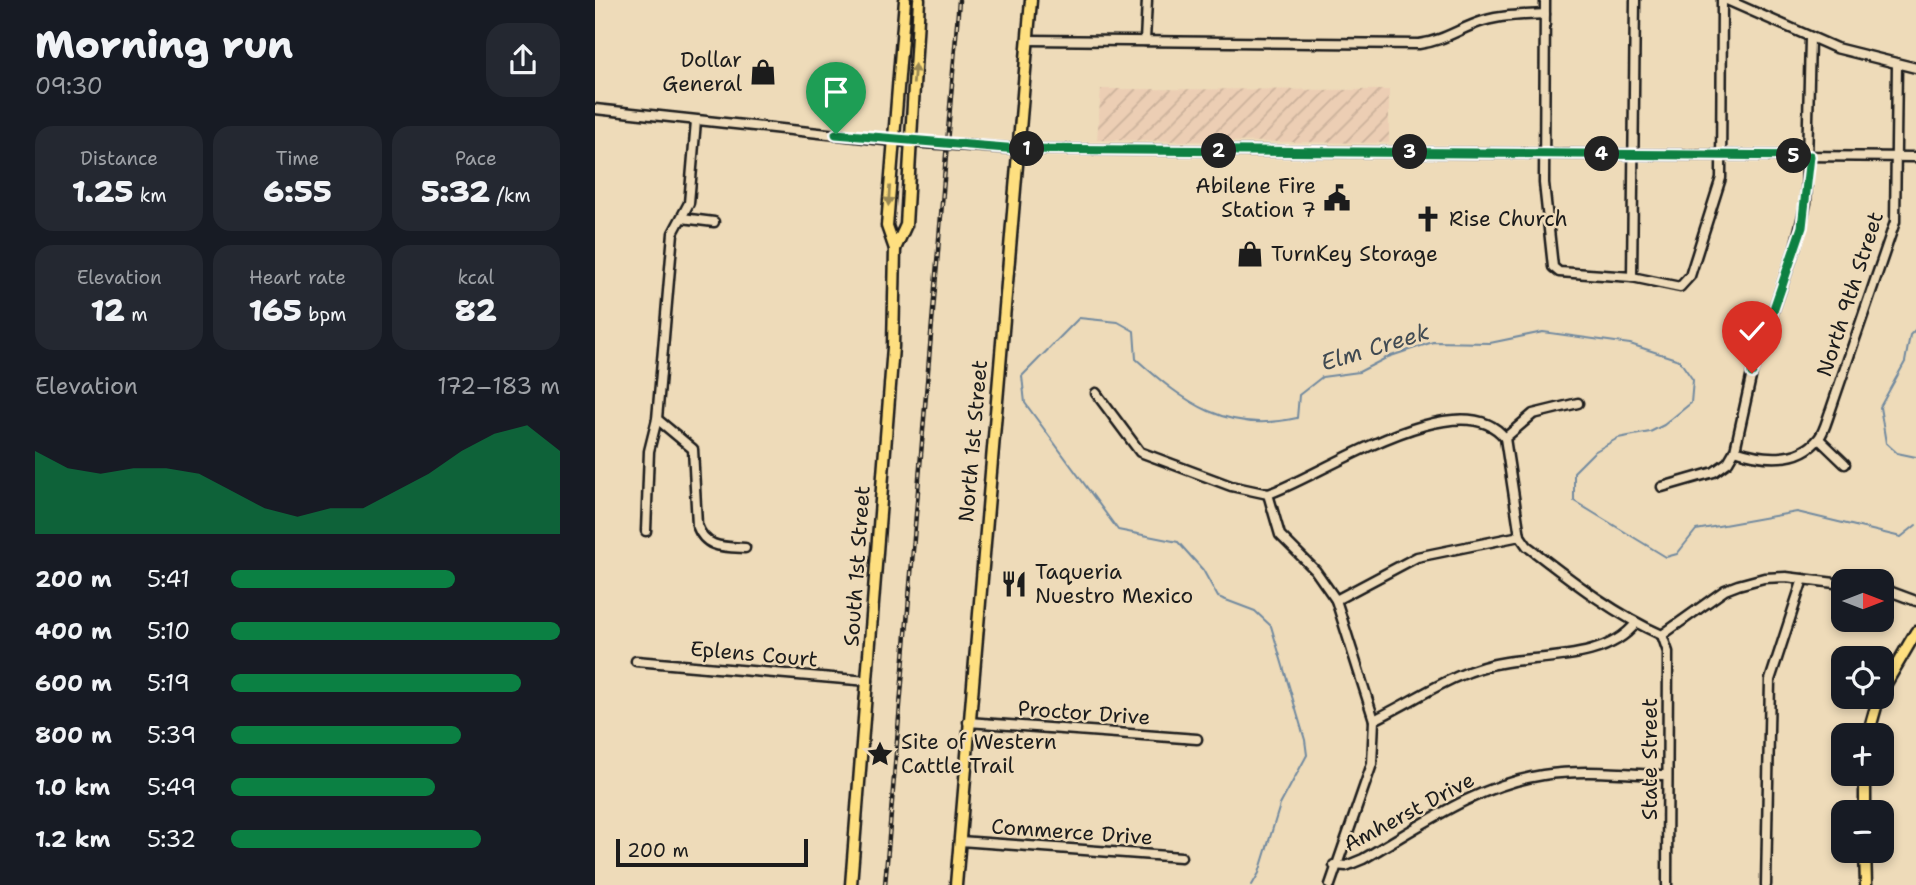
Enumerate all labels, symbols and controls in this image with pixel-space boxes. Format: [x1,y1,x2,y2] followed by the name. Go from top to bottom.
[35,19,293,70] text: Morning run
[486,23,560,97] button: share
[662,46,743,98] place label: Dollar General
[748,57,778,87] shop icon: Dollar General
[806,62,866,134] pin
[909,63,920,85] one-way arrow
[35,71,103,101] text: 09:30
[817,73,855,111] icon: arrive
[1009,132,1045,166] pin: 1
[1201,134,1237,168] pin: 2
[1393,134,1427,170] pin: 3
[1022,136,1031,161] text: 1
[1585,136,1619,172] pin: 4
[1212,138,1225,163] text: 2
[1777,138,1811,174] pin: 5
[1403,139,1416,164] text: 3
[1595,141,1608,166] text: 4
[1788,143,1799,168] text: 5
[80,146,158,171] text: Distance
[276,146,319,171] text: Time
[455,146,497,171] text: Pace
[72,171,133,212] text: 1.25
[263,171,332,212] text: 6:55
[421,171,490,212] text: 5:32
[1195,172,1316,224] place label: Abilene Fire Station 7
[133,183,167,208] text: km
[490,183,531,208] text: /km
[1322,183,1352,213] public building icon: Abilene Fire Station 7
[884,185,895,207] one-way arrow
[1413,204,1443,234] church icon: Rise Church
[1449,205,1568,233] place label: Rise Church
[1810,208,1890,380] street label: North 9th Street
[1235,239,1265,269] shop icon: TurnKey Storage
[1271,240,1438,268] place label: TurnKey Storage
[77,265,162,290] text: Elevation
[249,265,346,290] text: Heart rate
[457,265,494,290] text: kcal
[91,290,125,331] text: 12
[248,290,302,331] text: 165
[455,290,497,331] text: 82
[1722,301,1782,373] pin
[125,302,148,327] text: m
[302,302,346,327] text: bpm
[1733,312,1771,350] icon: check
[1317,316,1433,378] water label: Elm Creek
[952,359,994,523] street label: North 1st Street
[35,371,138,401] text: Elevation
[437,371,560,401] text: 172–183 m
[837,485,877,647] street label: South 1st Street
[1035,558,1193,610] place label: Taqueria Nuestro Mexico
[35,564,112,594] text: 200 m
[147,564,190,594] text: 5:41
[999,569,1029,599] restaurant icon: Taqueria Nuestro Mexico
[1831,569,1893,632] north arrow
[1831,569,1894,863] map controls
[35,616,112,646] text: 400 m
[147,616,190,646] text: 5:10
[689,634,819,674] street label: Eplens Court
[1831,646,1894,709] button: locate
[35,668,112,698] text: 600 m
[147,668,190,698] text: 5:19
[1017,694,1151,732] street label: Proctor Drive
[1636,698,1664,820] street label: State Street
[35,720,112,750] text: 800 m
[147,720,196,750] text: 5:39
[1831,723,1894,786] button: +
[901,728,1057,780] place label: Site of Western Cattle Trail
[865,739,895,769] place icon: Site of Western Cattle Trail
[1339,766,1479,858] street label: Amherst Drive
[35,772,110,802] text: 1.0 km
[147,772,196,802] text: 5:49
[1831,800,1894,863] button: −
[990,812,1154,852] street label: Commerce Drive
[35,824,111,854] text: 1.2 km
[147,824,196,854] text: 5:32
[616,836,809,868] scale bar
[627,838,689,863] text: 200 m

